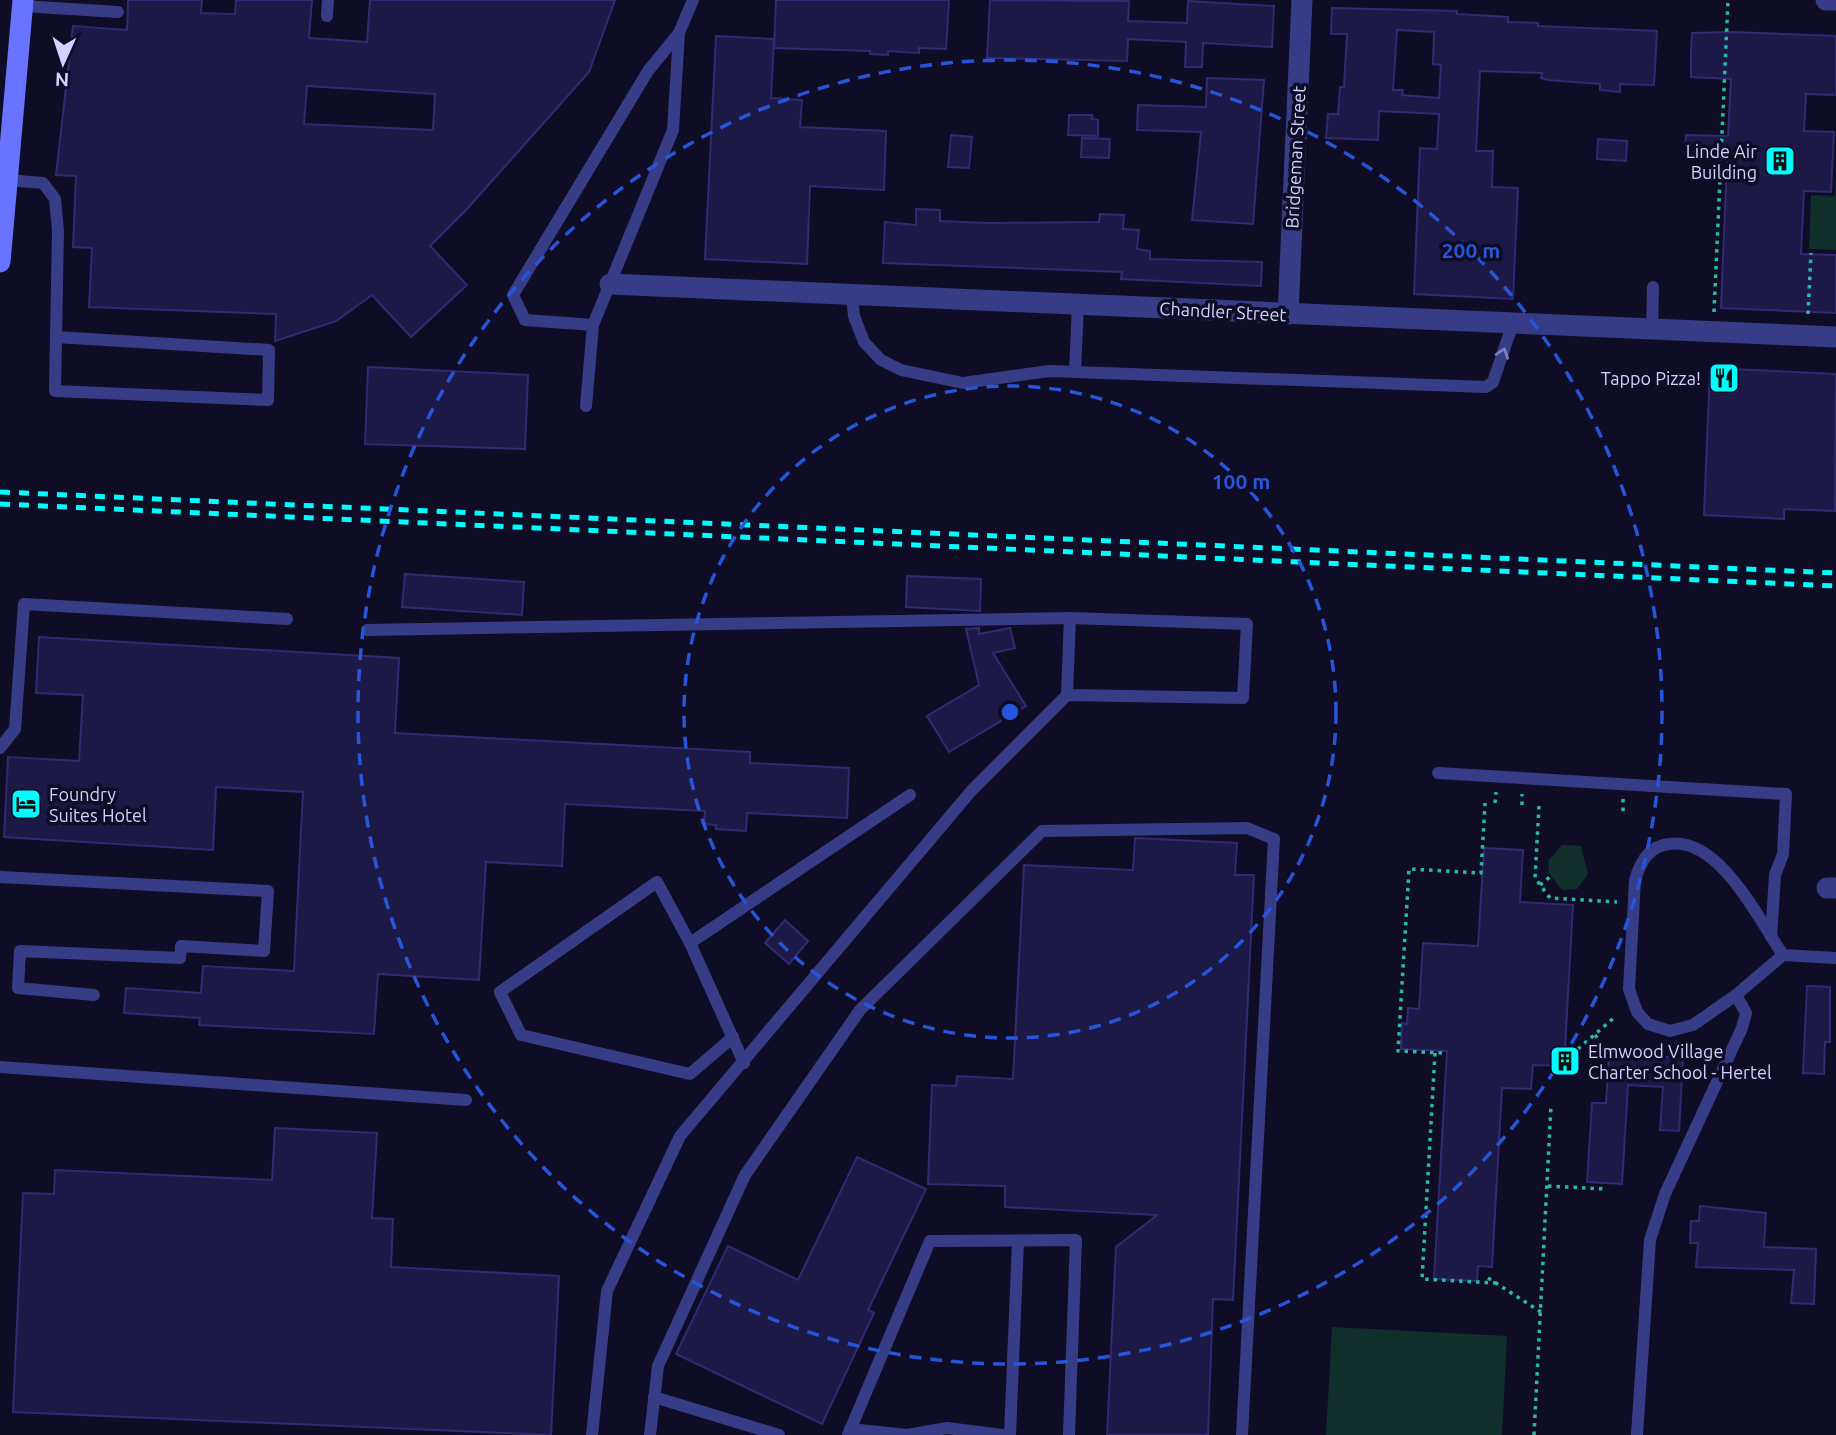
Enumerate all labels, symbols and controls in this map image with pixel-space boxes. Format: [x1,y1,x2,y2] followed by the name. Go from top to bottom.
[28,28,98,98] north arrow
[54,69,70,91] text: N
[1281,85,1309,229] street label: Bridgeman Street
[1686,141,1757,182] place label: Linde Air Building
[1763,144,1797,178] building icon: Linde Air Building
[1442,238,1500,262] text: 200 m
[1159,298,1287,324] street label: Chandler Street
[1495,347,1509,359] one-way arrow
[1707,361,1741,395] restaurant icon: Tappo Pizza!
[1601,368,1701,388] place label: Tappo Pizza!
[1212,469,1270,493] text: 100 m
[998,700,1022,724] centre of rings
[49,784,147,825] place label: Foundry Suites Hotel
[9,787,43,821] hotel icon: Foundry Suites Hotel
[1588,1041,1772,1082] place label: Elmwood Village Charter School - Hertel
[1548,1044,1582,1078] building icon: Elmwood Village Charter School - Hertel

